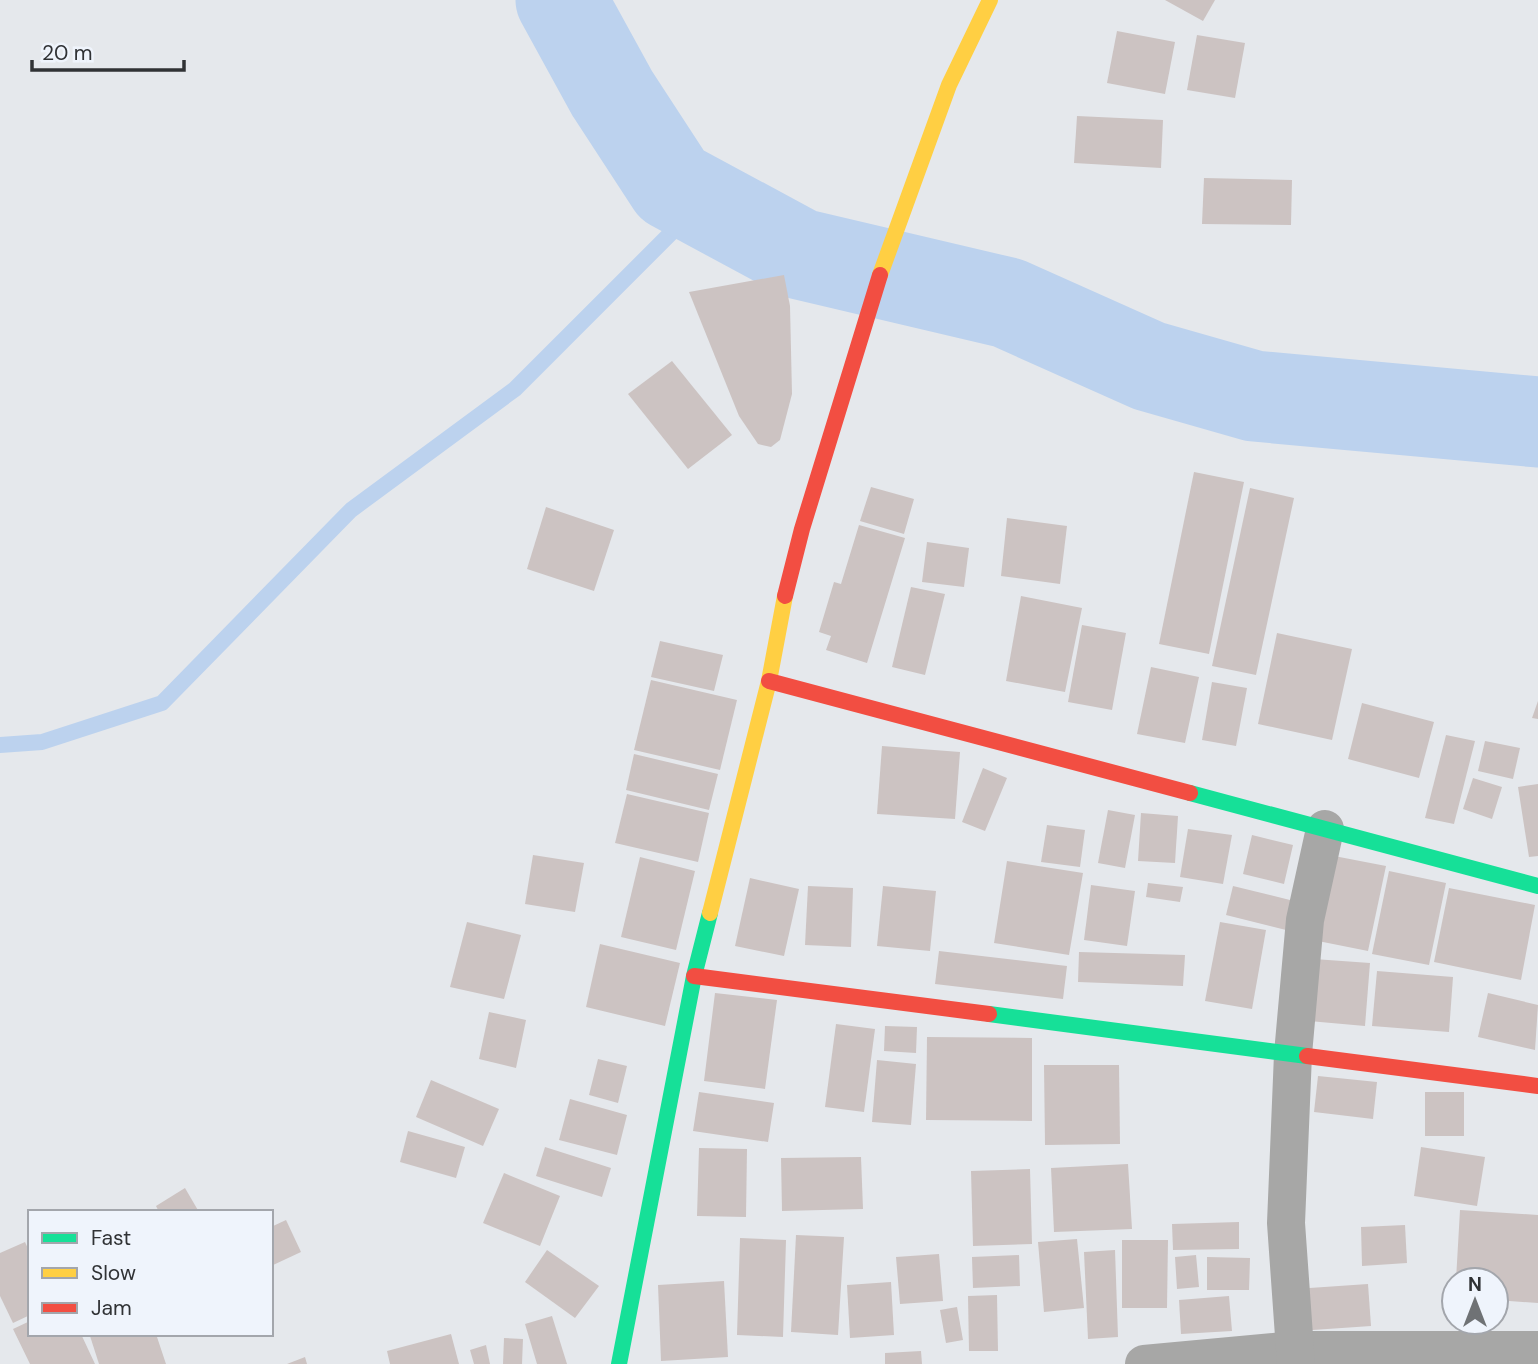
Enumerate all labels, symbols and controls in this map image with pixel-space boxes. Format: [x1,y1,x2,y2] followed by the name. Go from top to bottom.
[32,28,184,72] scale bar
[42,39,93,67] text: 20 m
[28,1210,273,1336] legend
[91,1224,131,1252] text: Fast
[91,1259,136,1287] text: Slow
[1440,1266,1510,1336] north arrow
[1468,1272,1482,1297] text: N
[91,1294,132,1322] text: Jam

